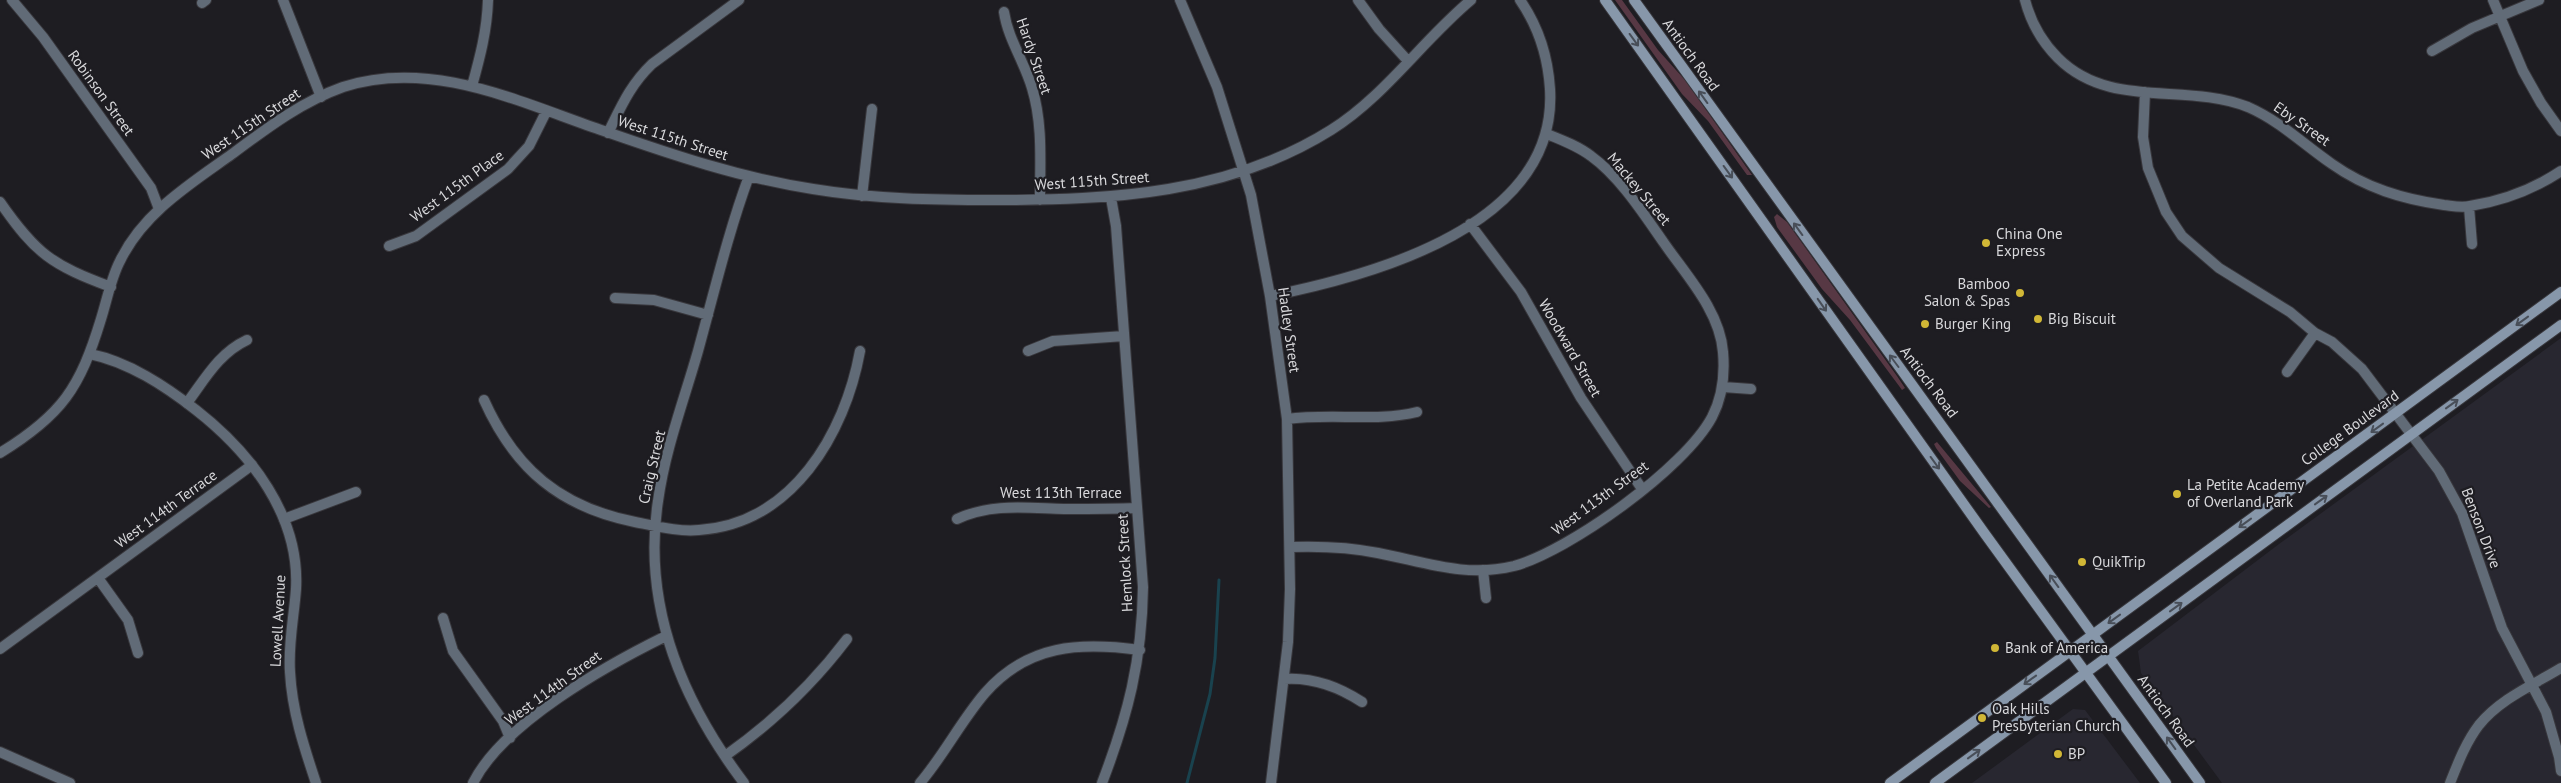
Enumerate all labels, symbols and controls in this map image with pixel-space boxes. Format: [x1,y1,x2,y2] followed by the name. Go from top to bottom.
[1013,15,1056,96] street label: Hardy Street
[1659,15,1724,95] street label: Antioch Road
[1629,33,1639,47] one-way arrow
[64,46,139,139] street label: Robinson Street
[198,84,304,164] street label: West 115th Street
[1698,91,1709,104] one-way arrow
[2270,97,2334,150] street label: Eby Street
[616,111,731,164] street label: West 115th Street
[406,145,507,226] street label: West 115th Place
[1603,148,1675,229] street label: Mackey Street
[1723,165,1733,179] one-way arrow
[1034,167,1150,194] street label: West 115th Street
[1793,222,1803,236] one-way arrow
[1996,224,2063,260] place label: China One Express
[1980,237,1992,249] marker: China One Express
[1924,274,2010,310] place label: Bamboo Salon & Spas
[1274,286,1305,374] street label: Hadley Street
[2014,287,2026,299] marker: Bamboo Salon & Spas
[1535,295,1606,400] street label: Woodward Street
[1817,297,1827,311] one-way arrow
[2048,309,2116,328] place label: Big Biscuit
[2032,313,2044,325] marker: Big Biscuit
[1935,314,2011,333] place label: Burger King
[2515,316,2529,326] one-way arrow
[1919,318,1931,330] marker: Burger King
[1896,342,1963,421] street label: Antioch Road
[1889,354,1899,368] one-way arrow
[2297,386,2402,469] street label: College Boulevard
[2445,399,2459,409] one-way arrow
[2370,423,2384,433] one-way arrow
[634,428,669,506] street label: Craig Street
[1548,456,1652,539] street label: West 113th Street
[1929,456,1940,469] one-way arrow
[111,465,221,552] street label: West 114th Terrace
[2187,475,2304,511] place label: La Petite Academy of Overland Park
[1000,483,1122,502] street label: West 113th Terrace
[2457,485,2506,571] street label: Benson Drive
[2171,488,2183,500] marker: La Petite Academy of Overland Park
[2314,495,2328,505] one-way arrow
[1112,514,1137,613] street label: Hemlock Street
[2239,518,2252,529] one-way arrow
[2092,552,2146,571] place label: QuikTrip
[2076,556,2088,568] marker: QuikTrip
[266,574,289,668] street label: Lowell Avenue
[2049,574,2059,588] one-way arrow
[2169,602,2183,612] one-way arrow
[2107,614,2121,624] one-way arrow
[2005,638,2108,657] place label: Bank of America
[1989,642,2001,654] marker: Bank of America
[501,646,605,729] street label: West 114th Street
[2134,671,2199,751] street label: Antioch Road
[2024,675,2038,685] one-way arrow
[1992,699,2120,735] place label: Oak Hills Presbyterian Church
[1976,712,1988,724] marker: Oak Hills Presbyterian Church
[2166,737,2176,751] one-way arrow
[2068,744,2085,763] place label: BP
[2052,748,2064,760] marker: BP
[1967,749,1981,759] one-way arrow

